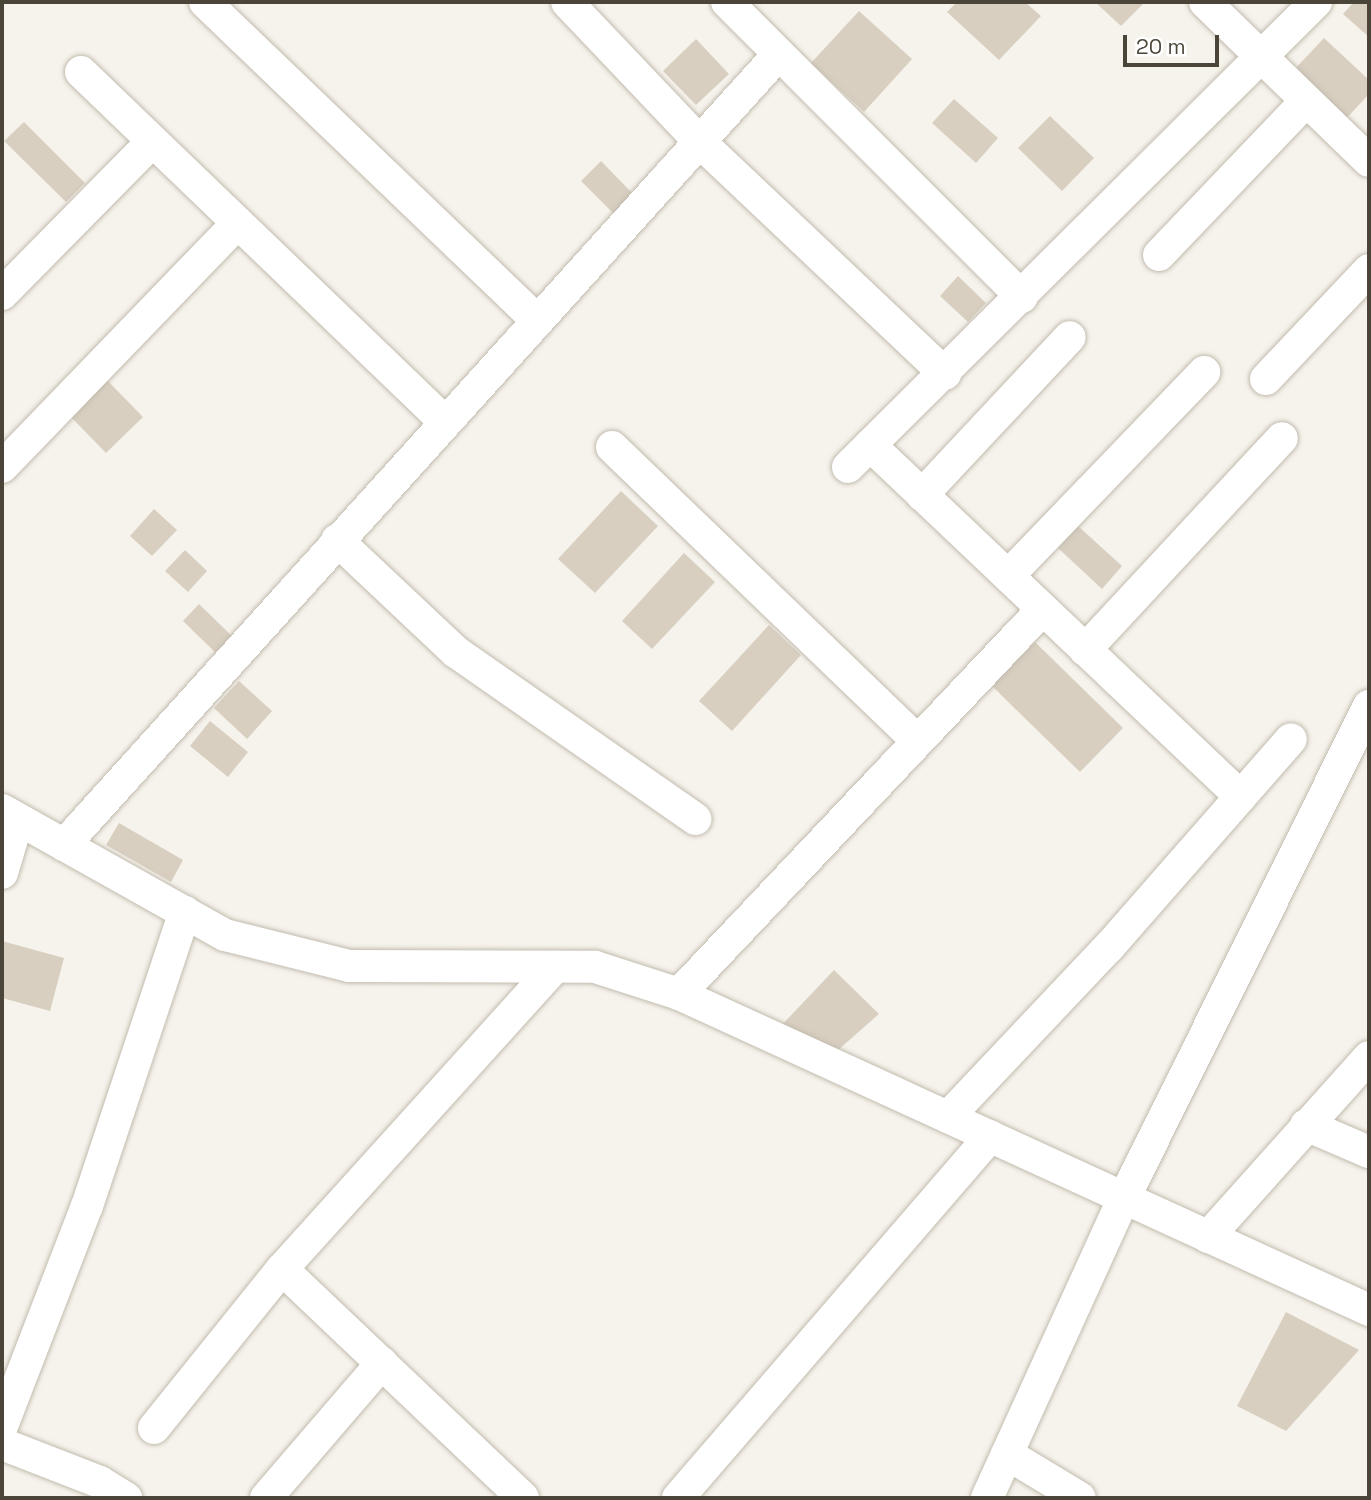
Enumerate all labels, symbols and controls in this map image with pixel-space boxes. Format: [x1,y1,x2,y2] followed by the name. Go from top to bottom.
[1126,21,1222,65] scale bar
[1136,33,1186,60] text: 20 m

